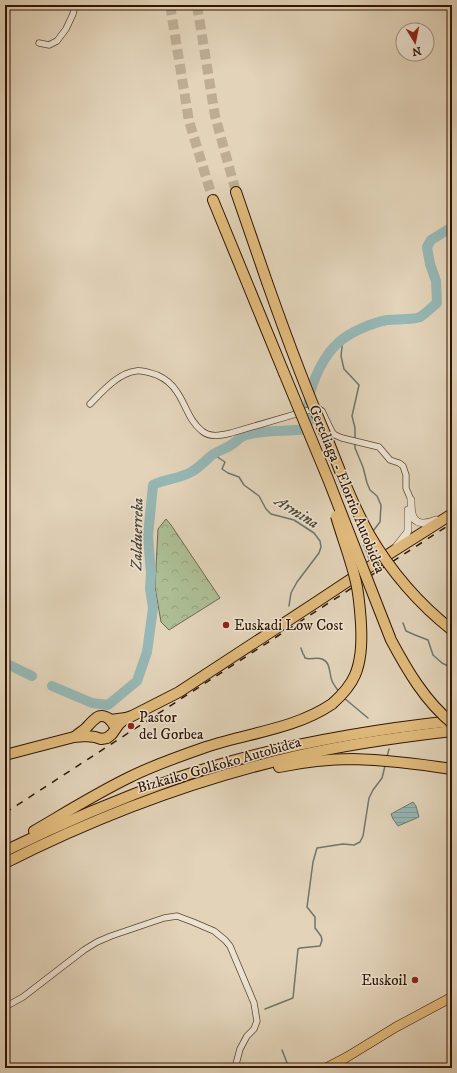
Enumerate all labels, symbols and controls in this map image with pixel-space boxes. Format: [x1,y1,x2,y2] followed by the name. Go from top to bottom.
[395,22,435,62] north arrow
[411,43,422,59] text: N
[304,402,390,577] street label: Gerediaga - Elorrio Autobidea
[270,490,323,533] water label: Armina
[126,497,148,572] water label: Zalduerreka
[234,616,343,635] place label: Euskadi Low Cost
[221,620,231,630] marker: Euskadi Low Cost
[139,708,204,744] place label: Pastor del Gorbea
[126,721,136,731] marker: Pastor del Gorbea
[135,732,304,798] street label: Bizkaiko Golkoko Autobidea
[361,971,407,990] place label: Euskoil
[410,975,420,985] marker: Euskoil

